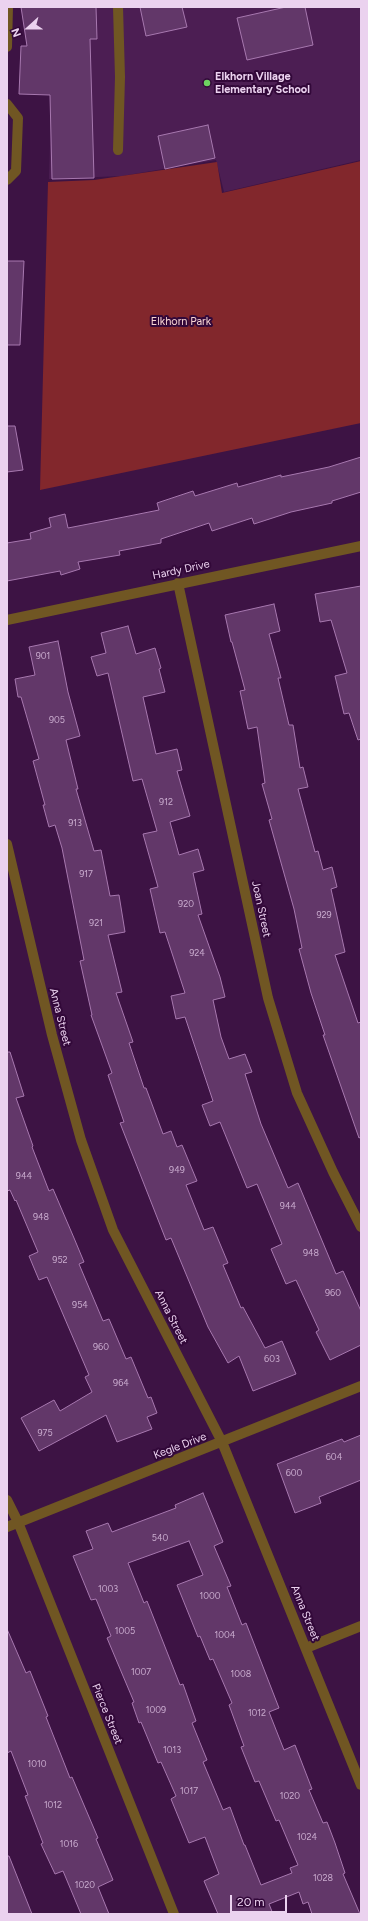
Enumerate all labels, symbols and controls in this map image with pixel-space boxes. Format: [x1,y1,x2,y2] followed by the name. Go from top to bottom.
[8,8,48,48] north arrow
[9,26,24,39] text: N
[215,70,310,96] place label: Elkhorn Village Elementary School
[202,78,212,88] marker: Elkhorn Village Elementary School
[151,315,211,329] park label: Elkhorn Park
[151,558,211,582] street label: Hardy Drive
[36,651,50,661] house number: 901
[49,715,65,725] house number: 905
[159,797,173,807] house number: 912
[68,818,82,828] house number: 913
[79,869,93,879] house number: 917
[249,880,273,938] street label: Joan Street
[178,899,194,909] house number: 920
[316,910,332,920] house number: 929
[89,918,103,928] house number: 921
[189,948,205,958] house number: 924
[46,987,74,1047] street label: Anna Street
[169,1165,185,1175] house number: 949
[16,1171,32,1181] house number: 944
[280,1201,296,1211] house number: 944
[33,1212,49,1222] house number: 948
[303,1248,319,1258] house number: 948
[52,1255,68,1265] house number: 952
[152,1288,190,1346] street label: Anna Street
[325,1288,341,1298] house number: 960
[72,1300,88,1310] house number: 954
[93,1342,109,1352] house number: 960
[264,1354,280,1364] house number: 603
[113,1378,129,1388] house number: 964
[37,1428,53,1438] house number: 975
[152,1430,208,1462] street label: Kegle Drive
[326,1452,342,1462] house number: 604
[286,1468,302,1478] house number: 600
[152,1533,168,1543] house number: 540
[288,1583,322,1643] street label: Anna Street
[98,1584,118,1594] house number: 1003
[199,1591,221,1601] house number: 1000
[115,1626,135,1636] house number: 1005
[215,1630,235,1640] house number: 1004
[131,1667,151,1677] house number: 1007
[231,1669,251,1679] house number: 1008
[89,1682,125,1746] street label: Pierce Street
[146,1705,166,1715] house number: 1009
[248,1708,266,1718] house number: 1012
[163,1745,181,1755] house number: 1013
[28,1759,46,1769] house number: 1010
[180,1786,198,1796] house number: 1017
[280,1791,300,1801] house number: 1020
[44,1800,62,1810] house number: 1012
[297,1832,317,1842] house number: 1024
[60,1839,78,1849] house number: 1016
[313,1873,333,1883] house number: 1028
[75,1880,95,1890] house number: 1020
[232,1887,289,1913] scale bar
[237,1895,265,1909] text: 20 m

